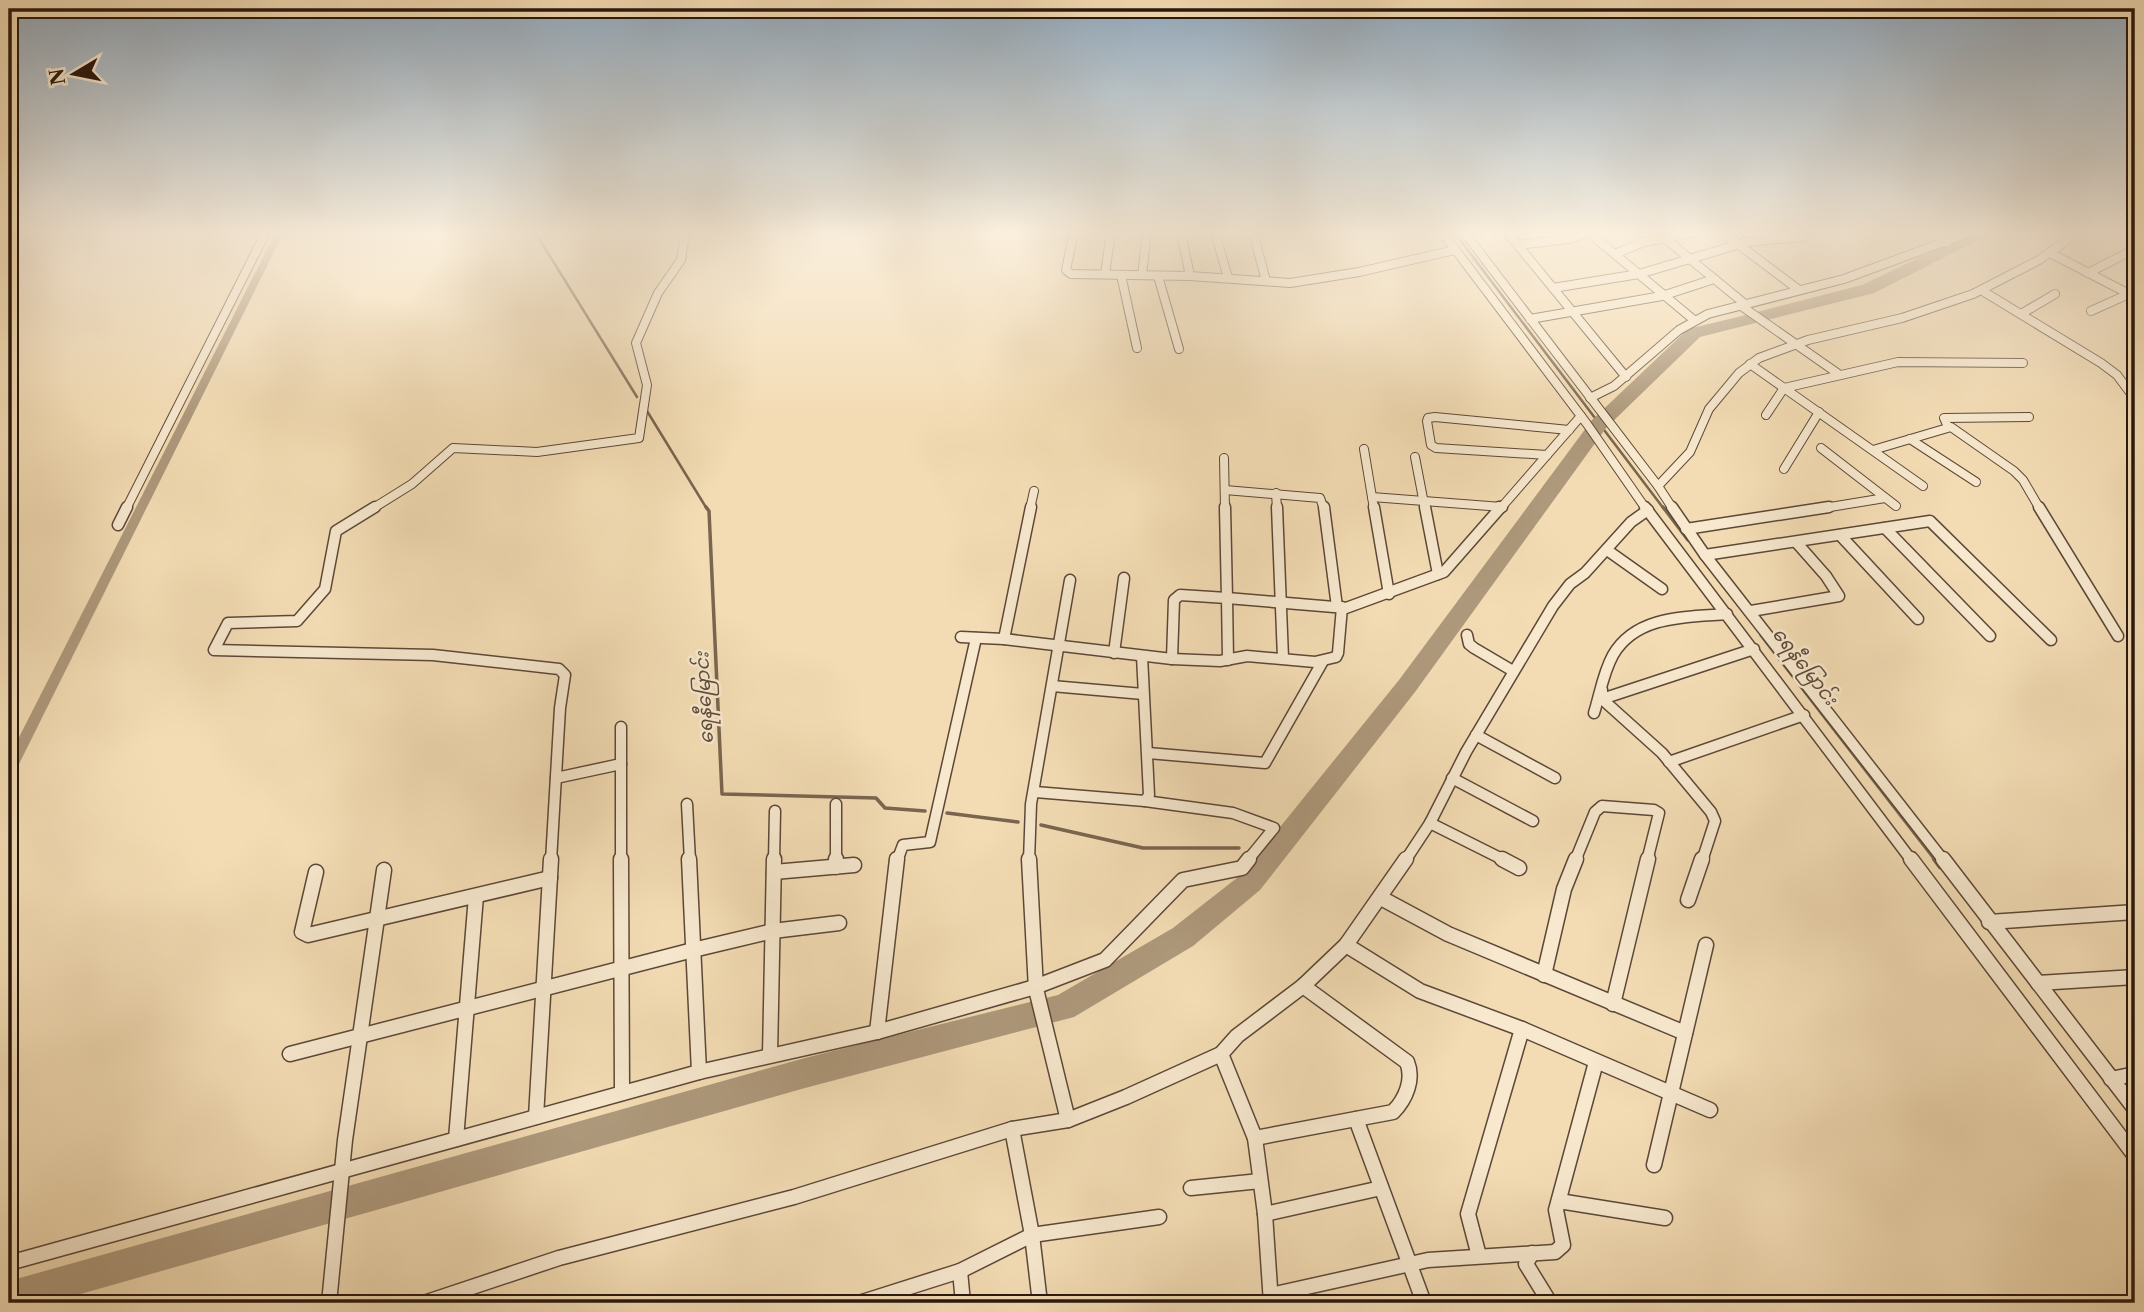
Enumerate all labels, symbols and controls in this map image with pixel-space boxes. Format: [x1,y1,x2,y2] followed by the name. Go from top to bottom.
[38,38,108,108] north arrow
[45,67,71,87] text: N
[1764,621,1845,713] water label: ရေနီမြောင်း
[688,650,722,745] water label: ရေနီမြောင်း

